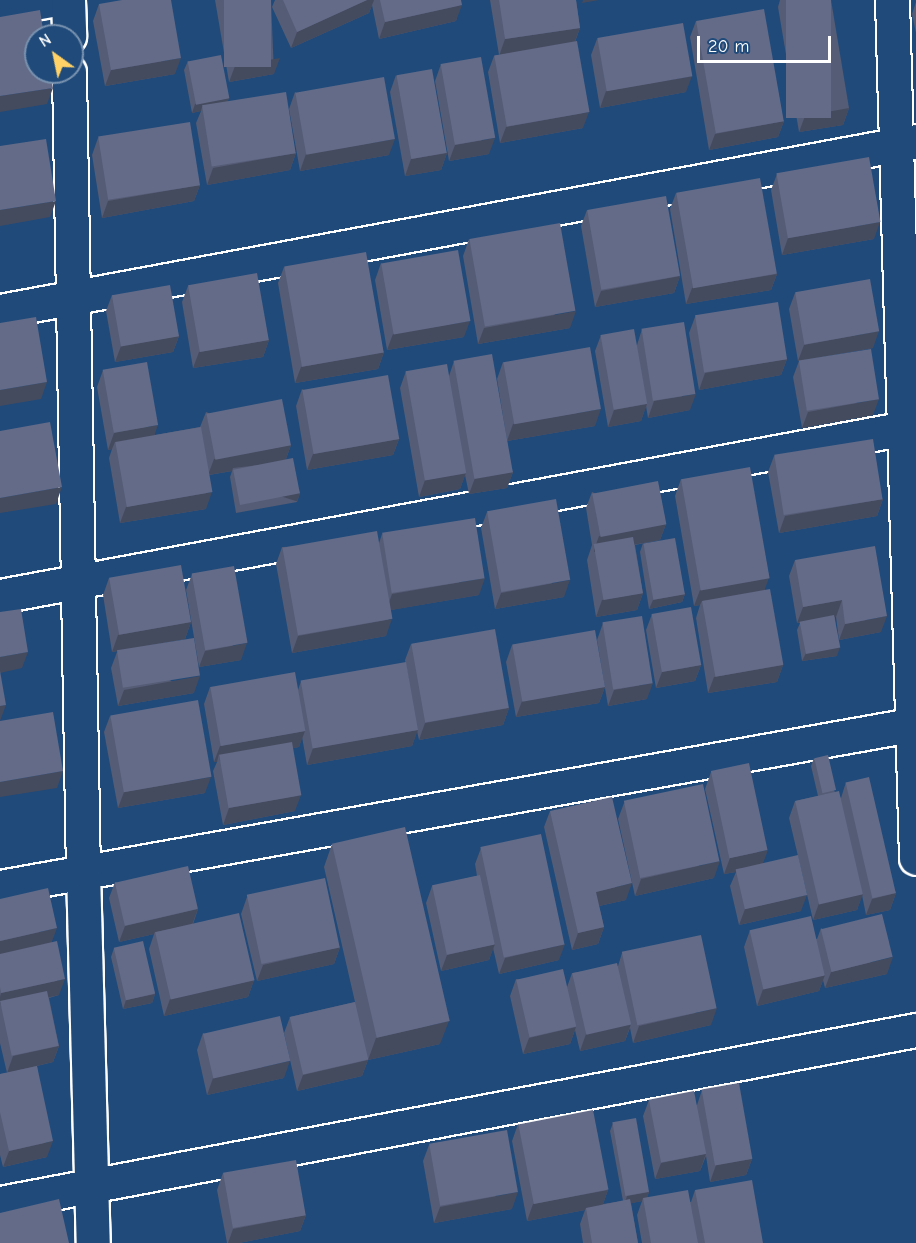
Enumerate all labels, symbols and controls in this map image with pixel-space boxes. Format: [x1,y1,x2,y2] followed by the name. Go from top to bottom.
[24,24,84,84] north arrow
[700,24,834,62] scale bar
[36,30,55,51] text: N
[708,36,749,57] text: 20 m

